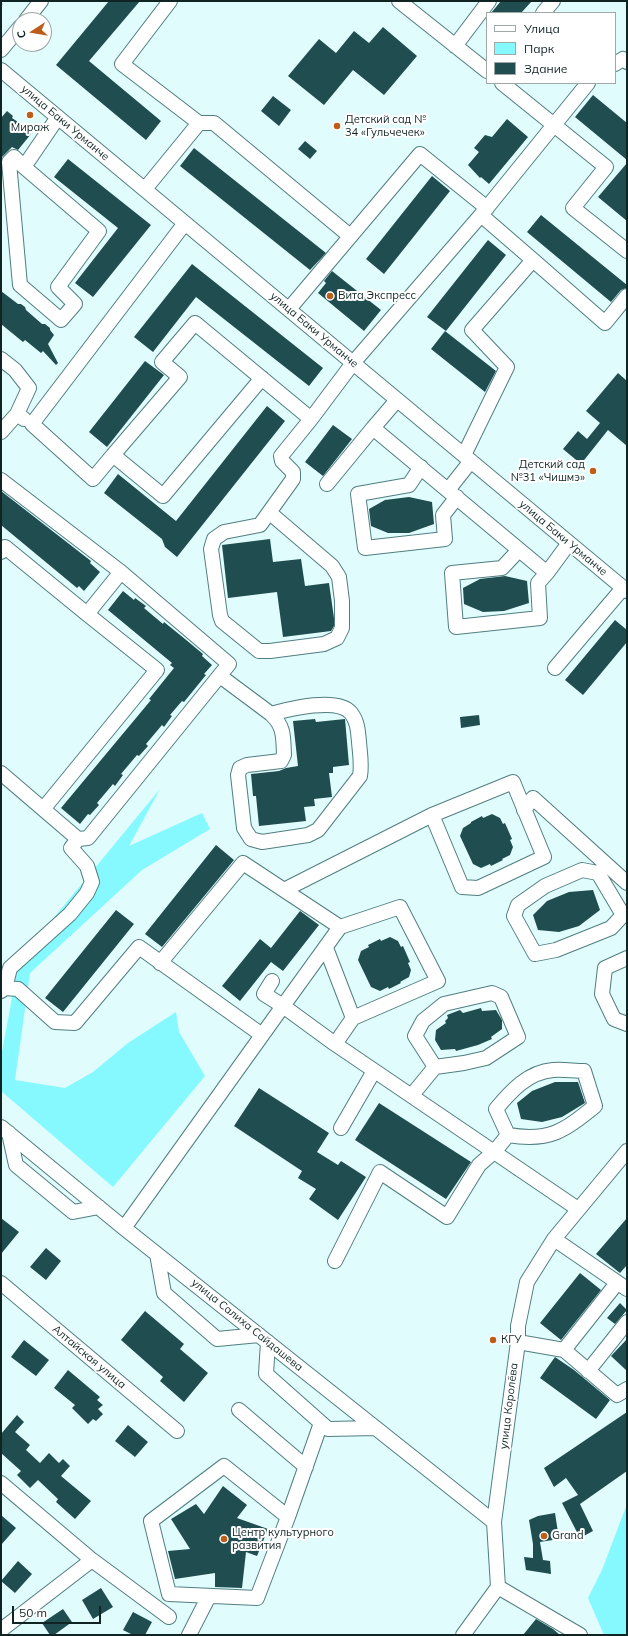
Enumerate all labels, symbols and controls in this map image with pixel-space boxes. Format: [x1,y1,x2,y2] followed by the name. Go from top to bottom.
[12,12,52,52] north arrow
[486,12,616,84] legend
[524,21,560,36] text: Улица
[14,29,29,39] text: С
[524,41,554,56] text: Парк
[524,61,567,76] text: Здание
[18,82,112,164] street label: улица Баки Урманче
[25,110,35,120] marker: Мираж
[345,113,426,139] place label: Детский сад № 34 «Гульчечек»
[11,121,49,135] place label: Мираж
[332,121,342,131] marker: Детский сад № 34 «Гульчечек»
[267,289,361,371] street label: улица Баки Урманче
[338,289,416,303] place label: Вита Экспресс
[325,291,335,301] marker: Вита Экспресс
[511,458,585,484] place label: Детский сад №31 «Чишмэ»
[588,466,598,476] marker: Детский сад №31 «Чишмэ»
[516,497,610,579] street label: улица Баки Урманче
[189,1276,305,1374] street label: улица Салиха Сайдашева
[50,1322,128,1392] street label: Алтайская улица
[501,1333,522,1347] place label: КГУ
[488,1335,498,1345] marker: КГУ
[497,1362,521,1450] street label: улица Королёва
[232,1526,334,1552] place label: Центр культурного развития
[552,1529,584,1543] place label: Grand
[539,1531,549,1541] marker: Grand
[219,1534,229,1544] marker: Центр культурного развития
[14,1598,103,1624] scale bar
[19,1605,47,1620] text: 50 m

